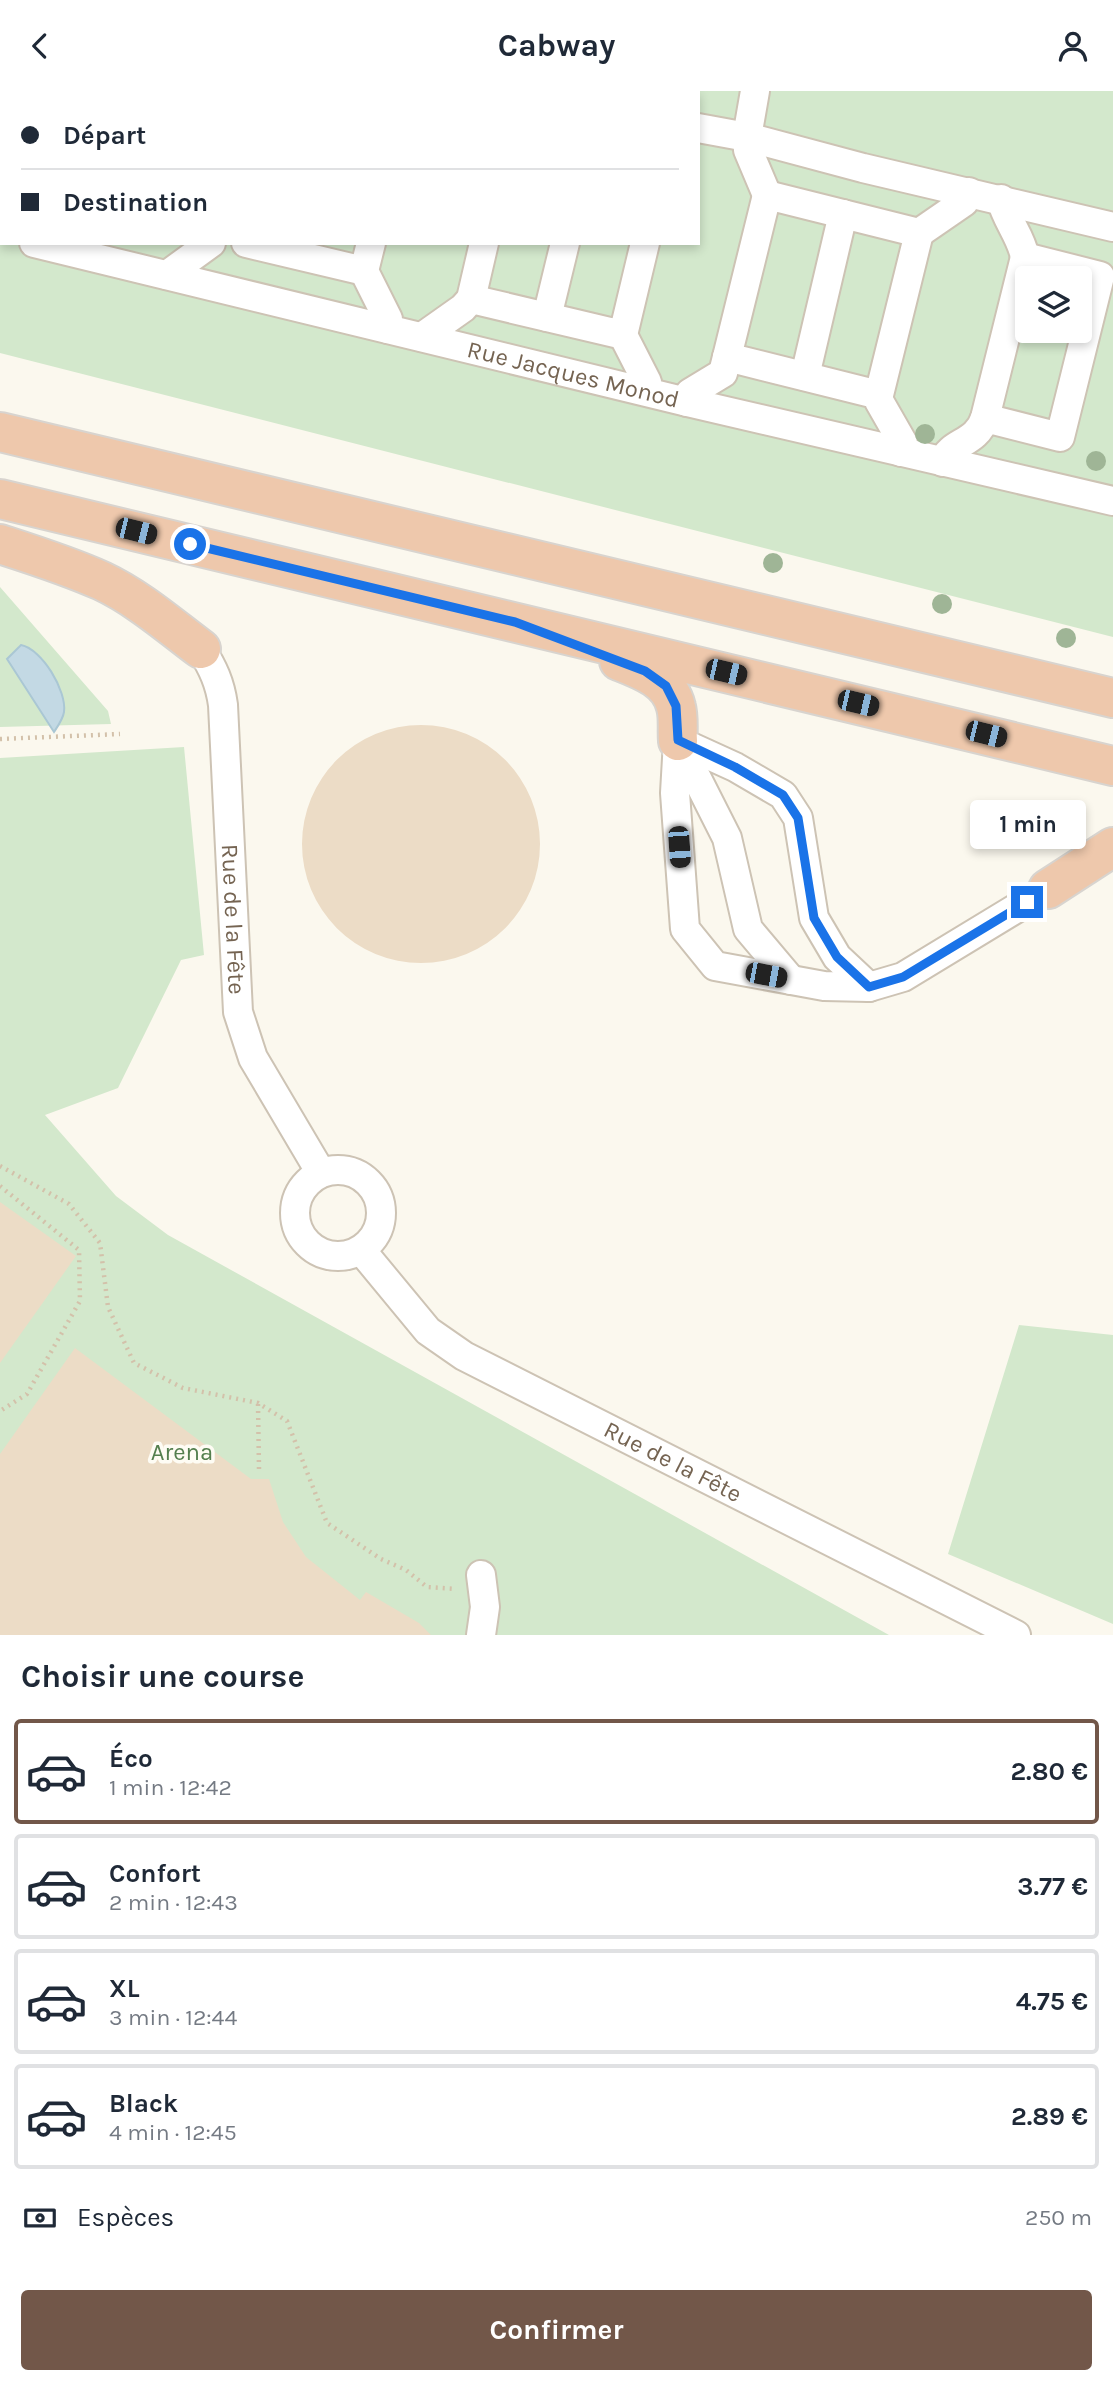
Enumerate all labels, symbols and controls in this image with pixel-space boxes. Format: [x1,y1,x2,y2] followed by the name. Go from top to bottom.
[21,27,59,65] icon: back
[498,27,615,64] text: Cabway
[1054,27,1092,65] icon: person
[63,120,146,151] text: Départ
[63,187,208,218] text: Destination
[1015,266,1092,343] map controls
[1015,266,1092,343] button: layers
[464,335,682,414] street label: Rue Jacques Monod
[114,516,159,546] car
[174,528,206,560] route start
[704,657,749,687] car
[836,688,881,718] car
[964,719,1009,749] car
[969,801,1085,849] callout: 1 min
[999,811,1057,838] text: 1 min
[668,825,691,869] car
[216,843,251,995] street label: Rue de la Fête
[1011,886,1043,918] route end
[744,961,789,989] car
[599,1415,746,1508] street label: Rue de la Fête
[151,1438,213,1466] park label: Arena
[21,1658,304,1695] text: Choisir une course
[25,1740,88,1803] icon: car
[109,1743,153,1774] text: Éco
[1010,1756,1088,1787] text: 2.80 €
[109,1774,232,1801] text: 1 min · 12:42
[25,1855,88,1918] icon: car
[109,1858,201,1889] text: Confort
[1017,1871,1088,1902] text: 3.77 €
[109,1889,238,1916] text: 2 min · 12:43
[25,1970,88,2033] icon: car
[109,1973,140,2004] text: XL
[1016,1986,1088,2017] text: 4.75 €
[109,2004,237,2031] text: 3 min · 12:44
[25,2085,88,2148] icon: car
[109,2088,178,2119] text: Black
[1011,2101,1088,2132] text: 2.89 €
[109,2119,237,2146] text: 4 min · 12:45
[21,2199,59,2237] icon: cash
[77,2202,174,2233] text: Espèces
[1025,2204,1092,2231] text: 250 m
[21,2290,1092,2370] button: Confirmer

